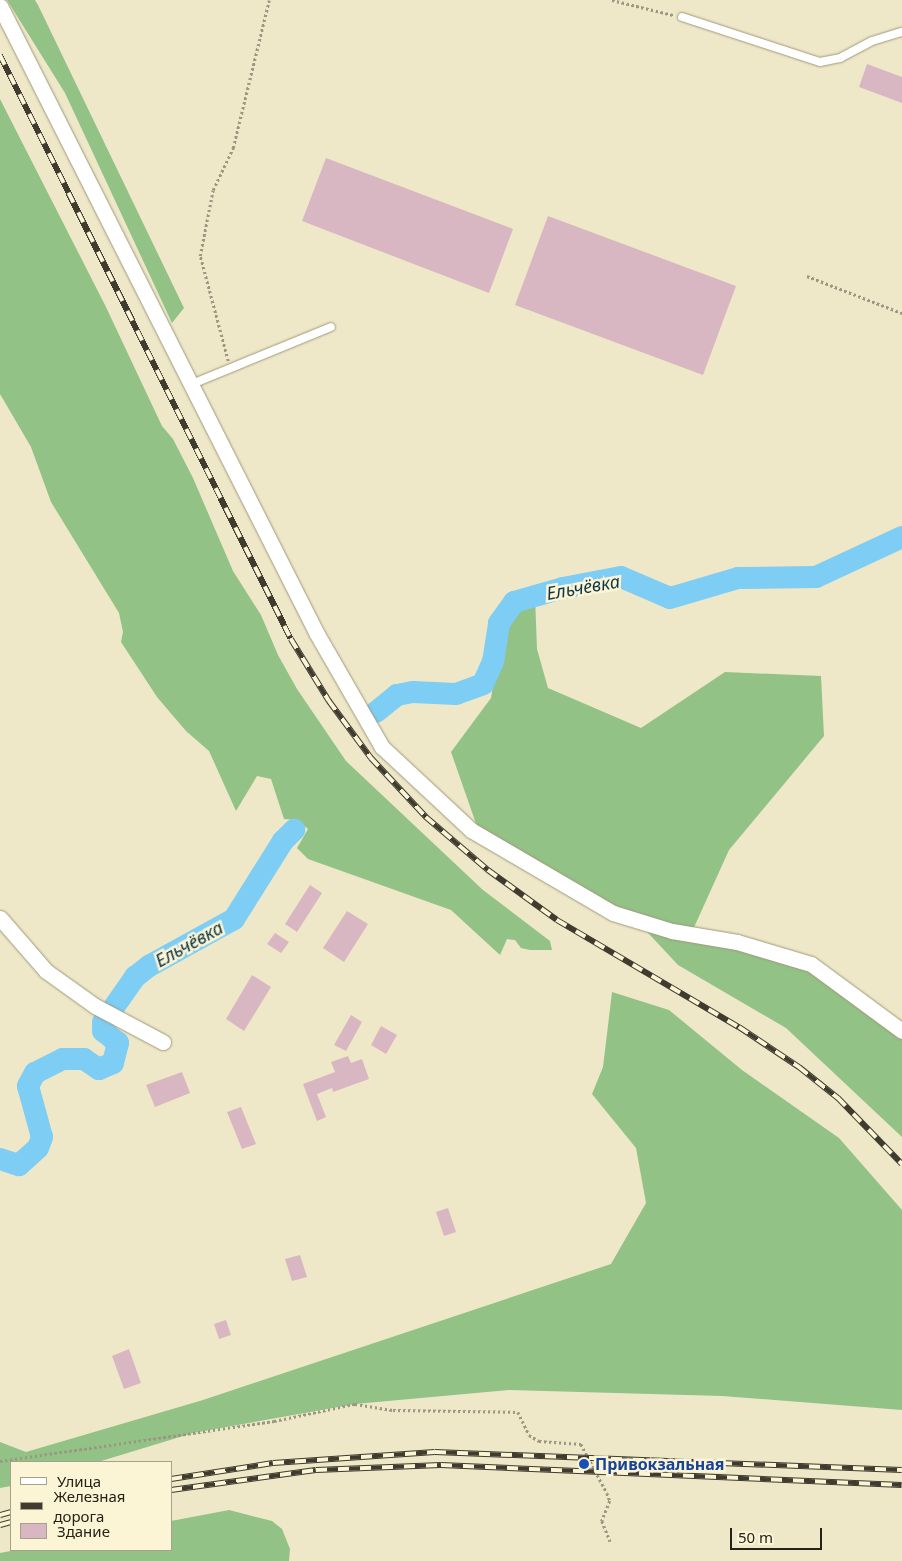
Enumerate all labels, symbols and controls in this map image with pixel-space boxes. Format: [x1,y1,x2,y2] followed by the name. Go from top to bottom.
[545,570,621,604] water label: Ельчёвка
[151,917,227,971] water label: Ельчёвка
[595,1454,724,1474] place label: Привокзальная
[577,1457,591,1471] marker: Привокзальная
[10,1461,172,1551] legend
[57,1471,101,1491] text: Улица
[53,1486,126,1526] text: Железная дорога
[732,1518,824,1550] scale bar
[57,1521,110,1541] text: Здание
[738,1527,773,1547] text: 50 m

